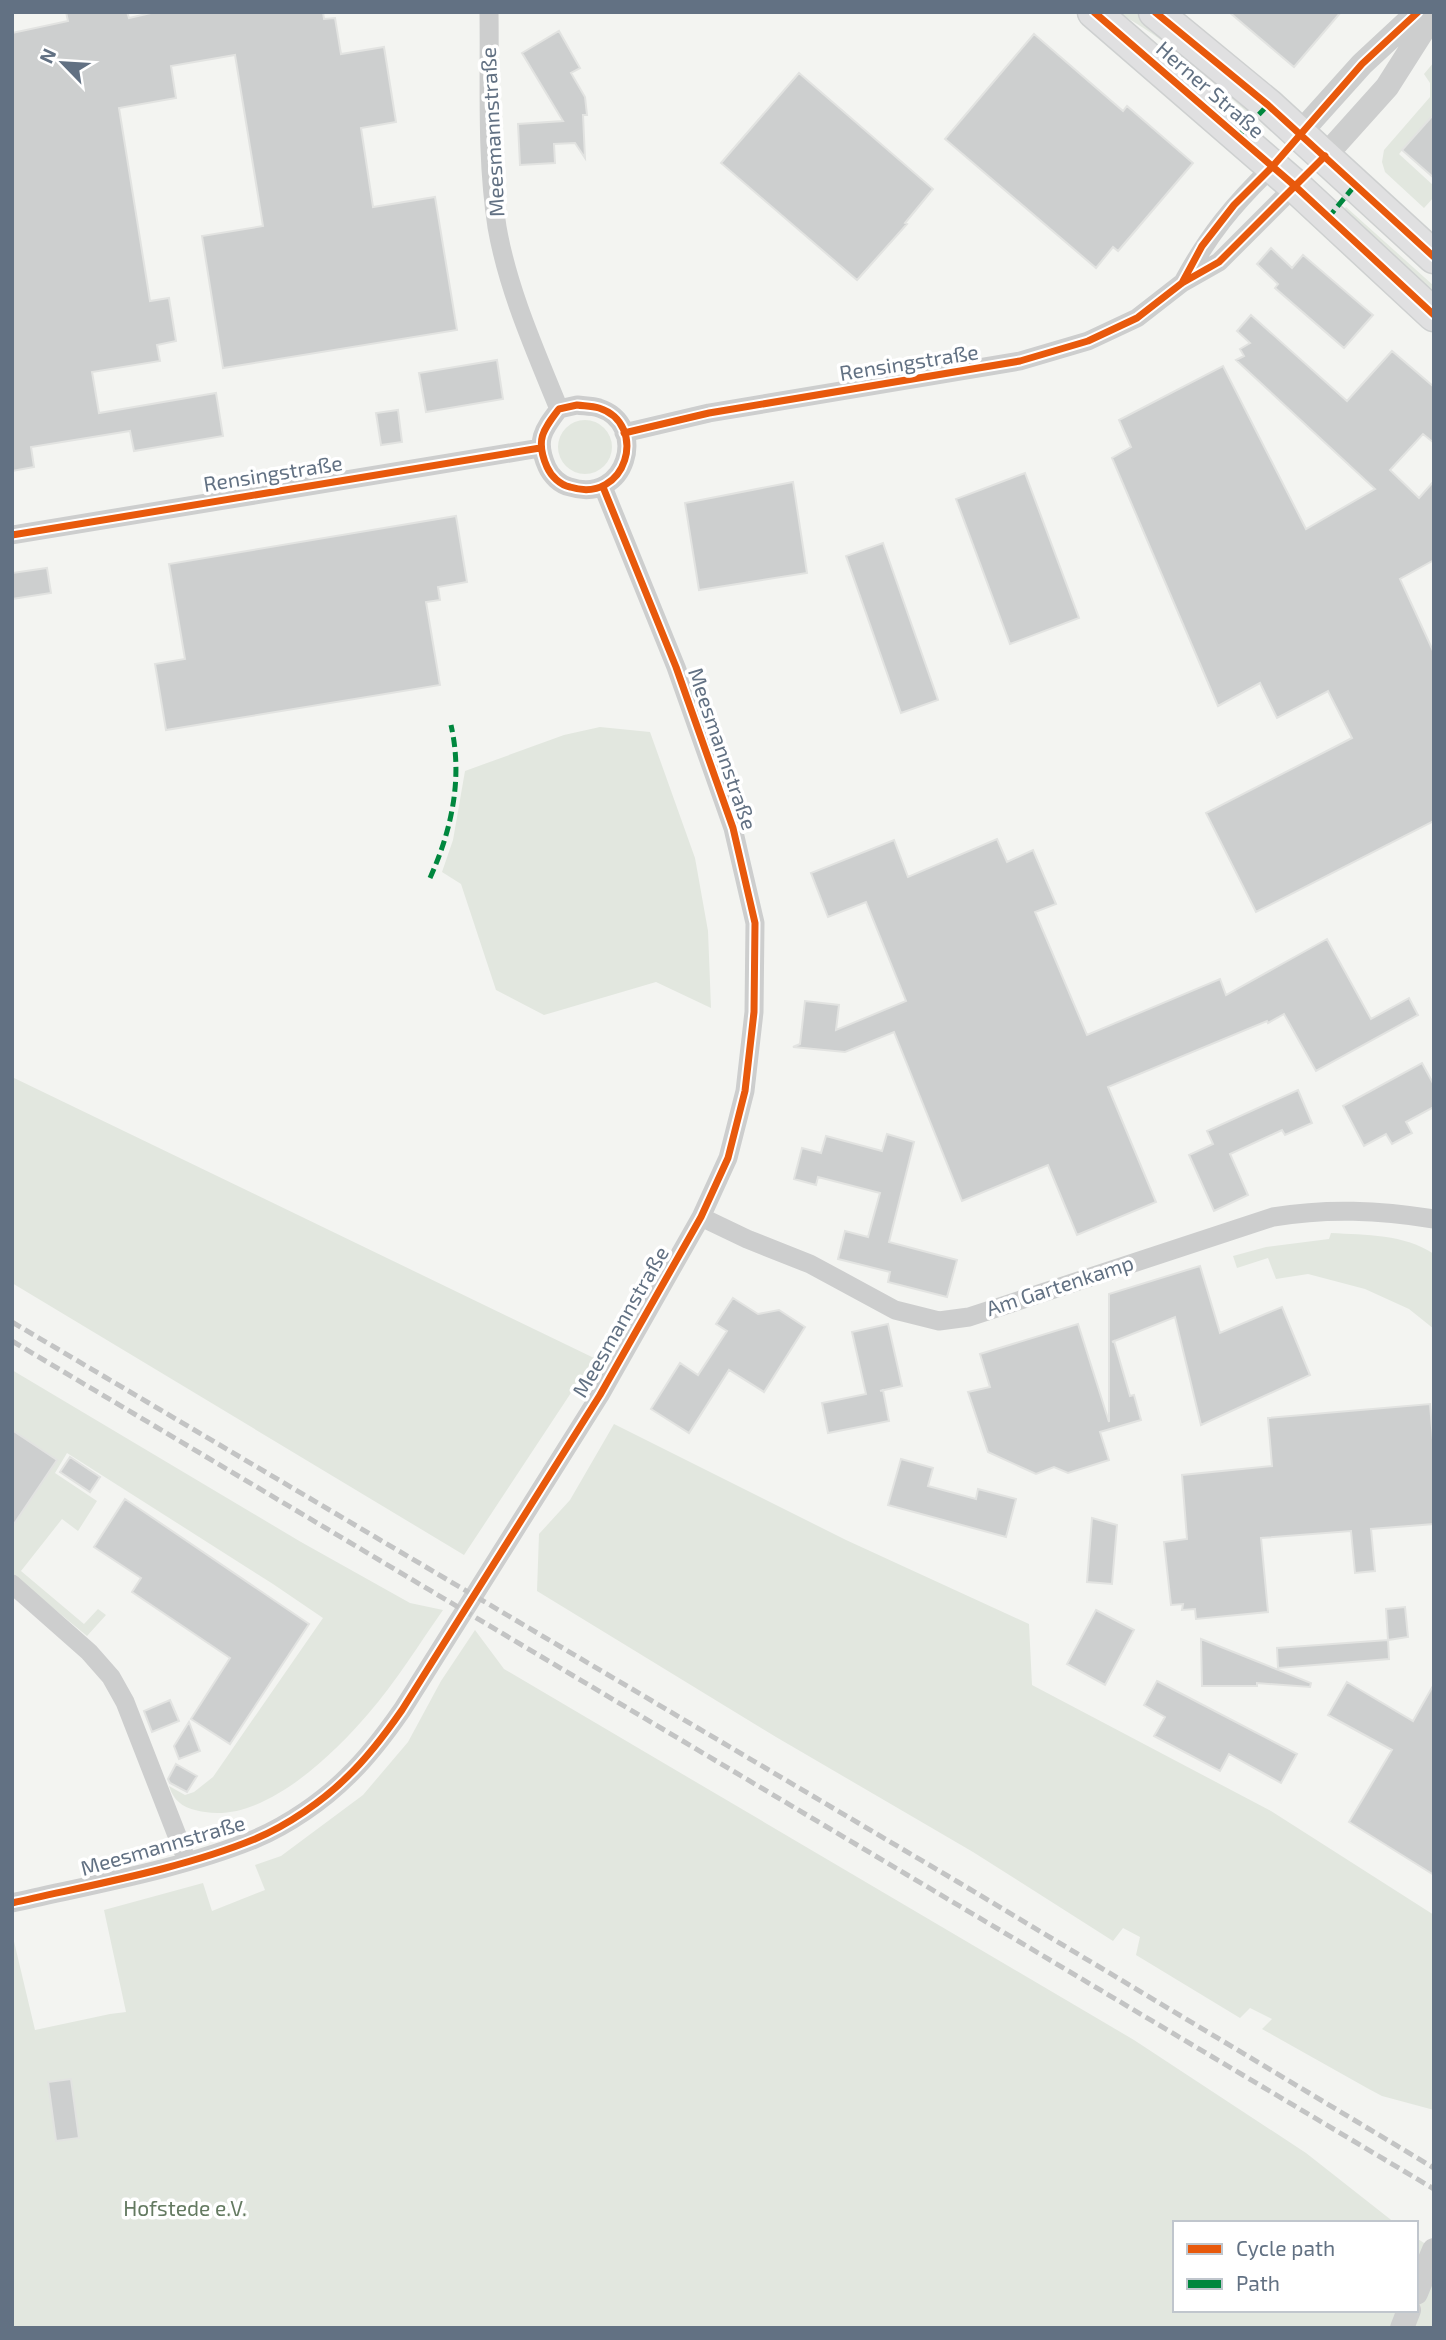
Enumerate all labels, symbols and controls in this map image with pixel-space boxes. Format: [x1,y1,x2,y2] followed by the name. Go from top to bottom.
[28,28,98,98] north arrow
[1152,35,1270,143] street label: Herner Straße
[34,45,60,67] text: N
[475,47,508,218] street label: Meesmannstraße
[838,338,980,385] street label: Rensingstraße
[202,449,344,496] street label: Rensingstraße
[684,664,763,833] street label: Meesmannstraße
[566,1241,673,1401] street label: Meesmannstraße
[983,1249,1136,1320] street label: Am Gartenkamp
[77,1809,248,1880] street label: Meesmannstraße
[123,2195,247,2220] park label: Hofstede e.V.
[1173,2221,1418,2312] legend
[1236,2235,1335,2260] text: Cycle path
[1236,2270,1280,2295] text: Path

